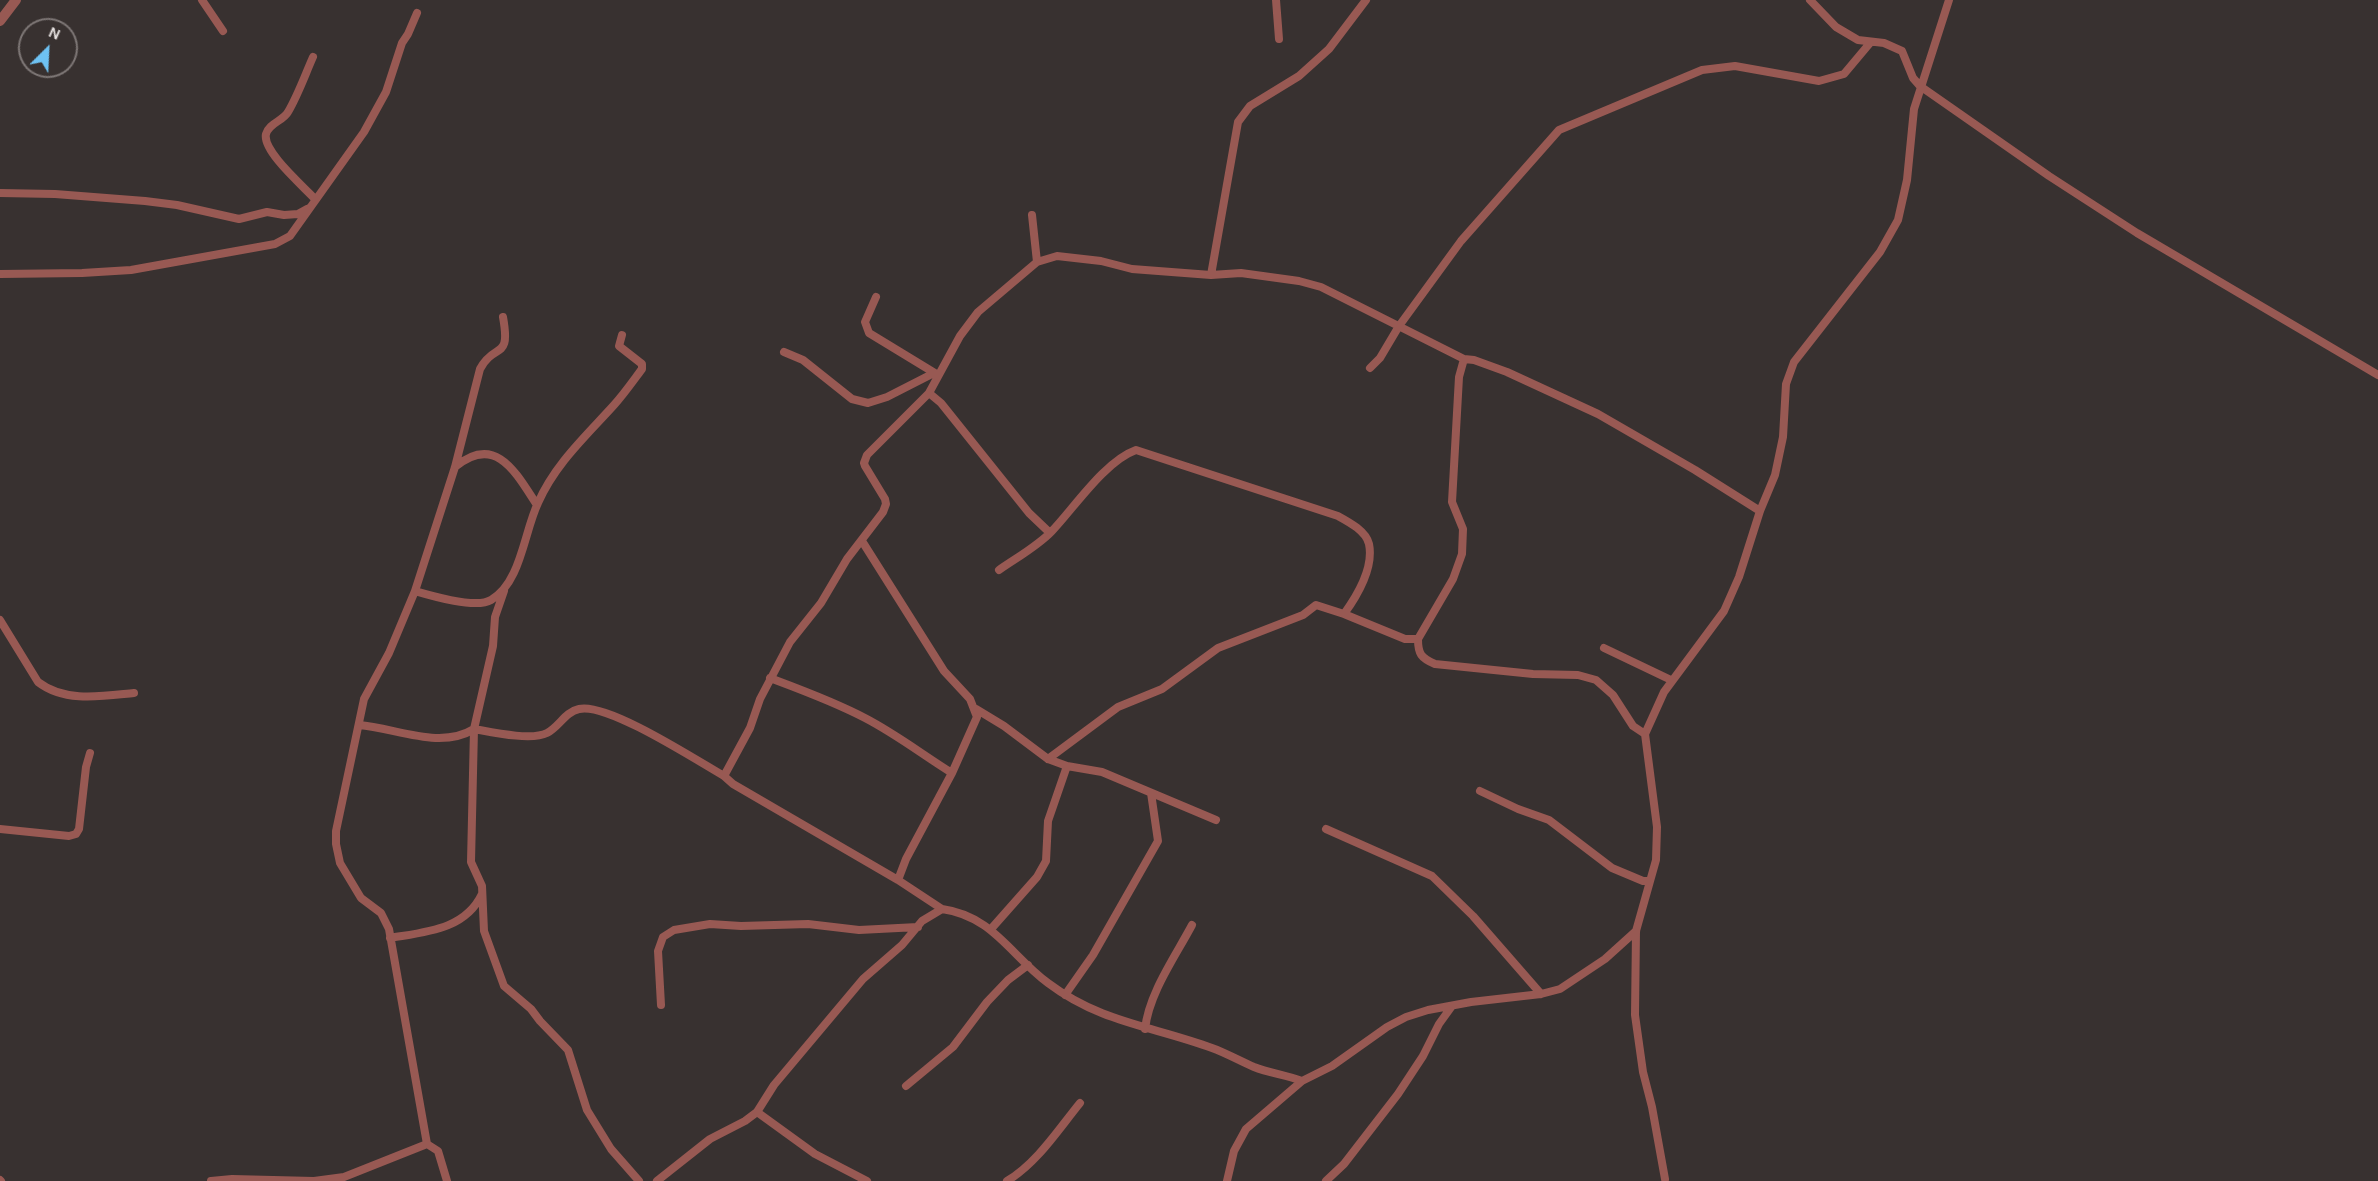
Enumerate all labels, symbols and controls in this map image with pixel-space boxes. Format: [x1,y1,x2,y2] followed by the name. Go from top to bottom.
[18,18,78,78] north arrow
[46,22,64,44] text: N

